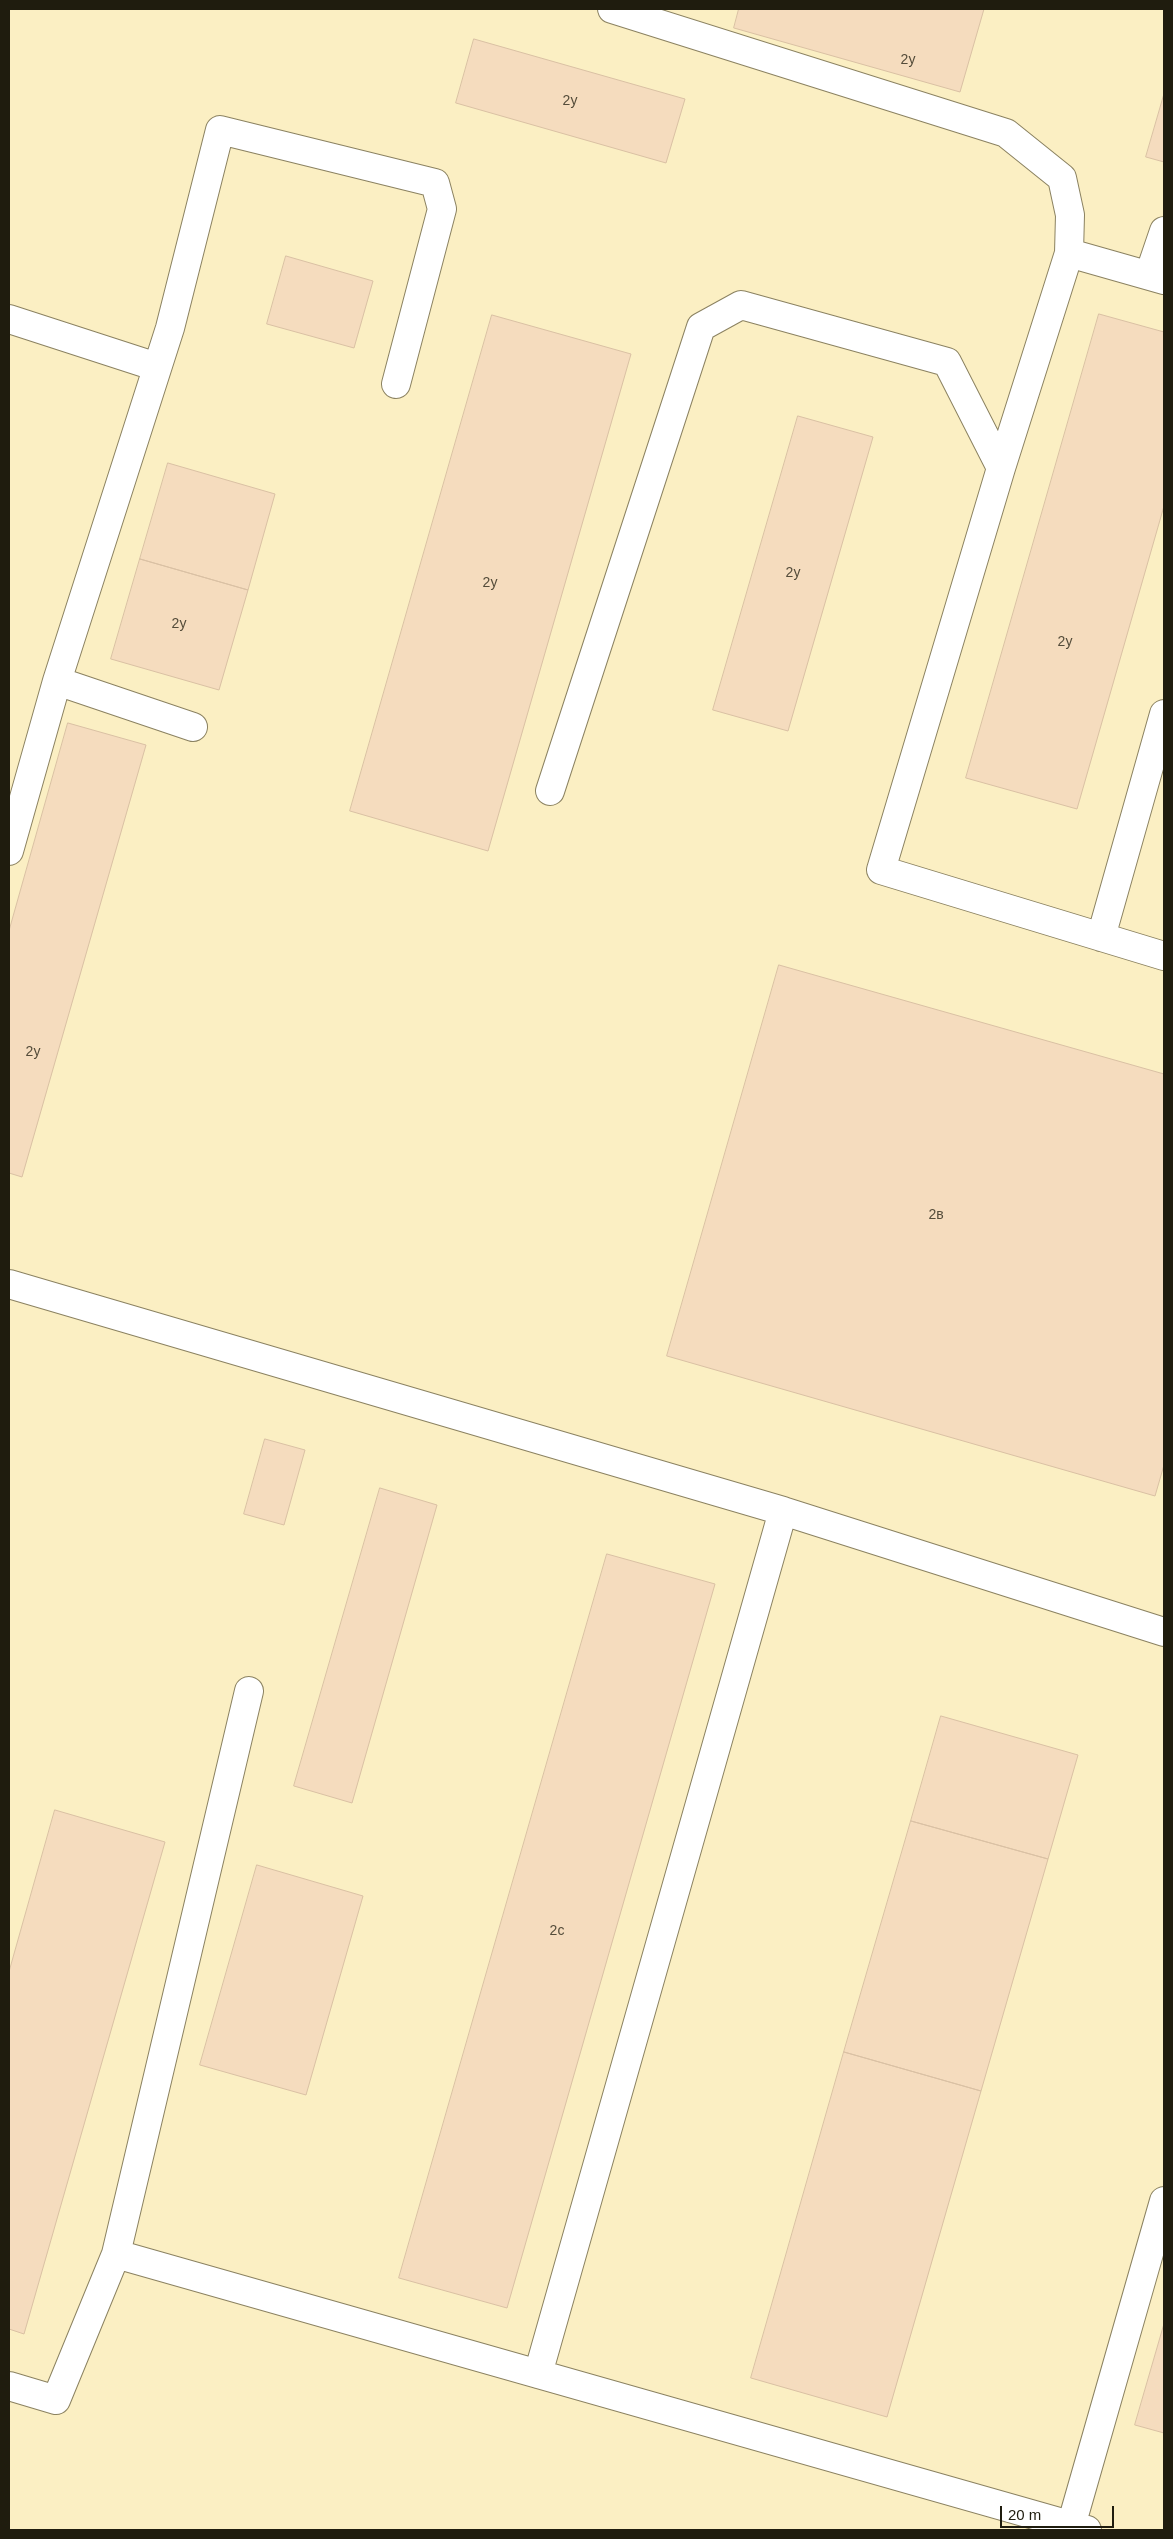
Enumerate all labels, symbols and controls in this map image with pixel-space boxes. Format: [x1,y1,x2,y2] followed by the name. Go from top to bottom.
[901,52,915,68] house number: 2у
[563,93,577,109] house number: 2у
[786,565,800,581] house number: 2у
[483,575,497,591] house number: 2у
[172,616,186,632] house number: 2у
[1058,634,1072,650] house number: 2у
[26,1044,40,1060] house number: 2у
[928,1207,944,1223] house number: 2в
[550,1923,564,1939] house number: 2с
[1003,2496,1117,2528] scale bar
[1008,2506,1041,2523] text: 20 m

